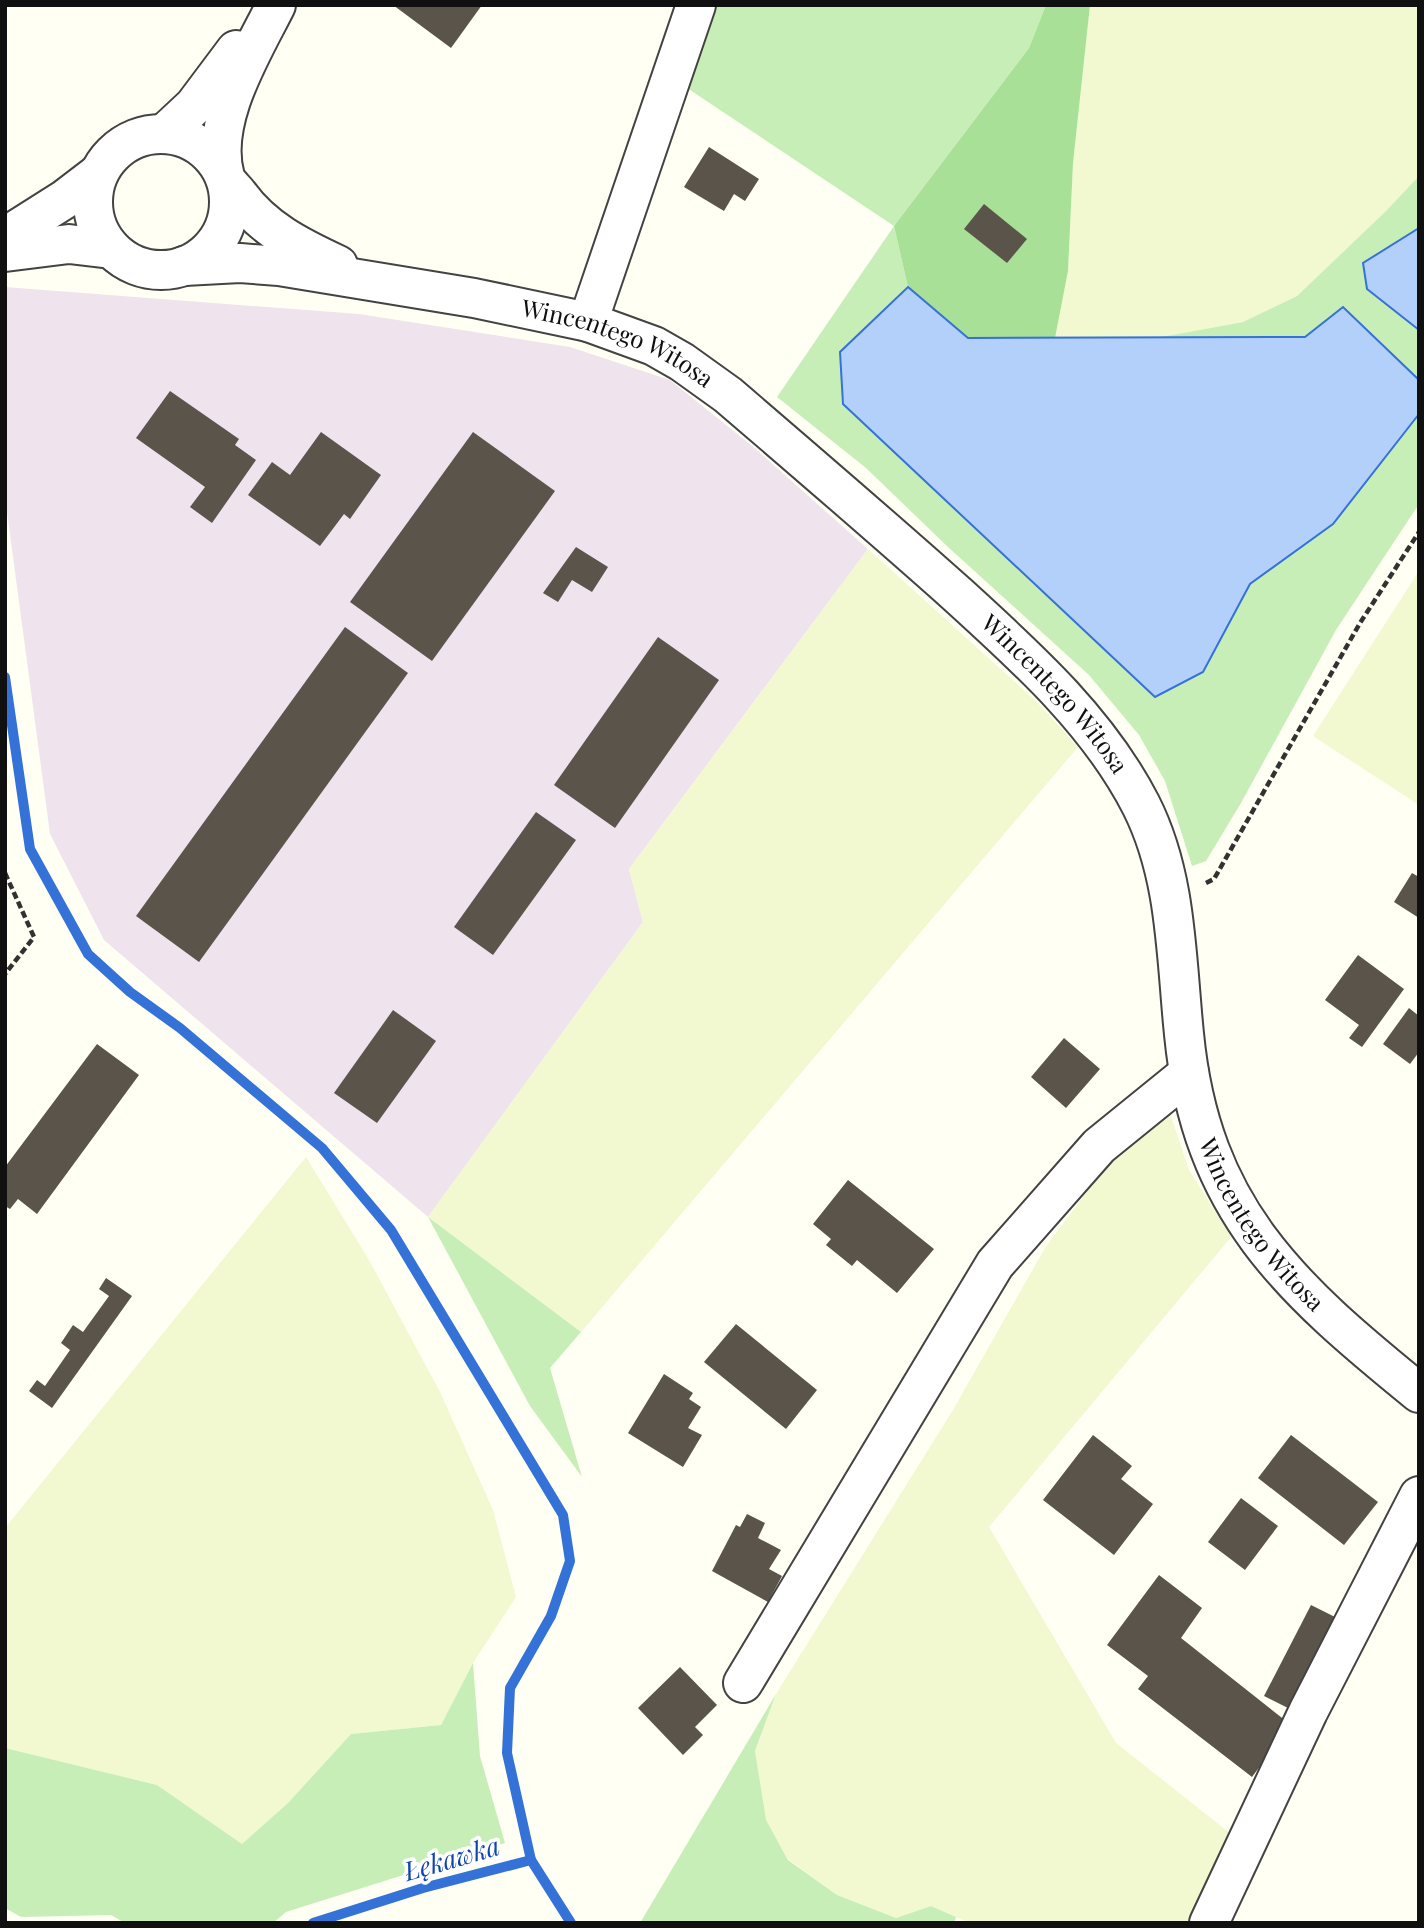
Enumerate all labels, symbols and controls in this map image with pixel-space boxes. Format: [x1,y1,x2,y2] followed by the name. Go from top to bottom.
[518,290,721,394] street label: Wincentego Witosa
[975,606,1137,779] street label: Wincentego Witosa
[1192,1132,1332,1317] street label: Wincentego Witosa
[399,1827,504,1888] water label: Łękawka

